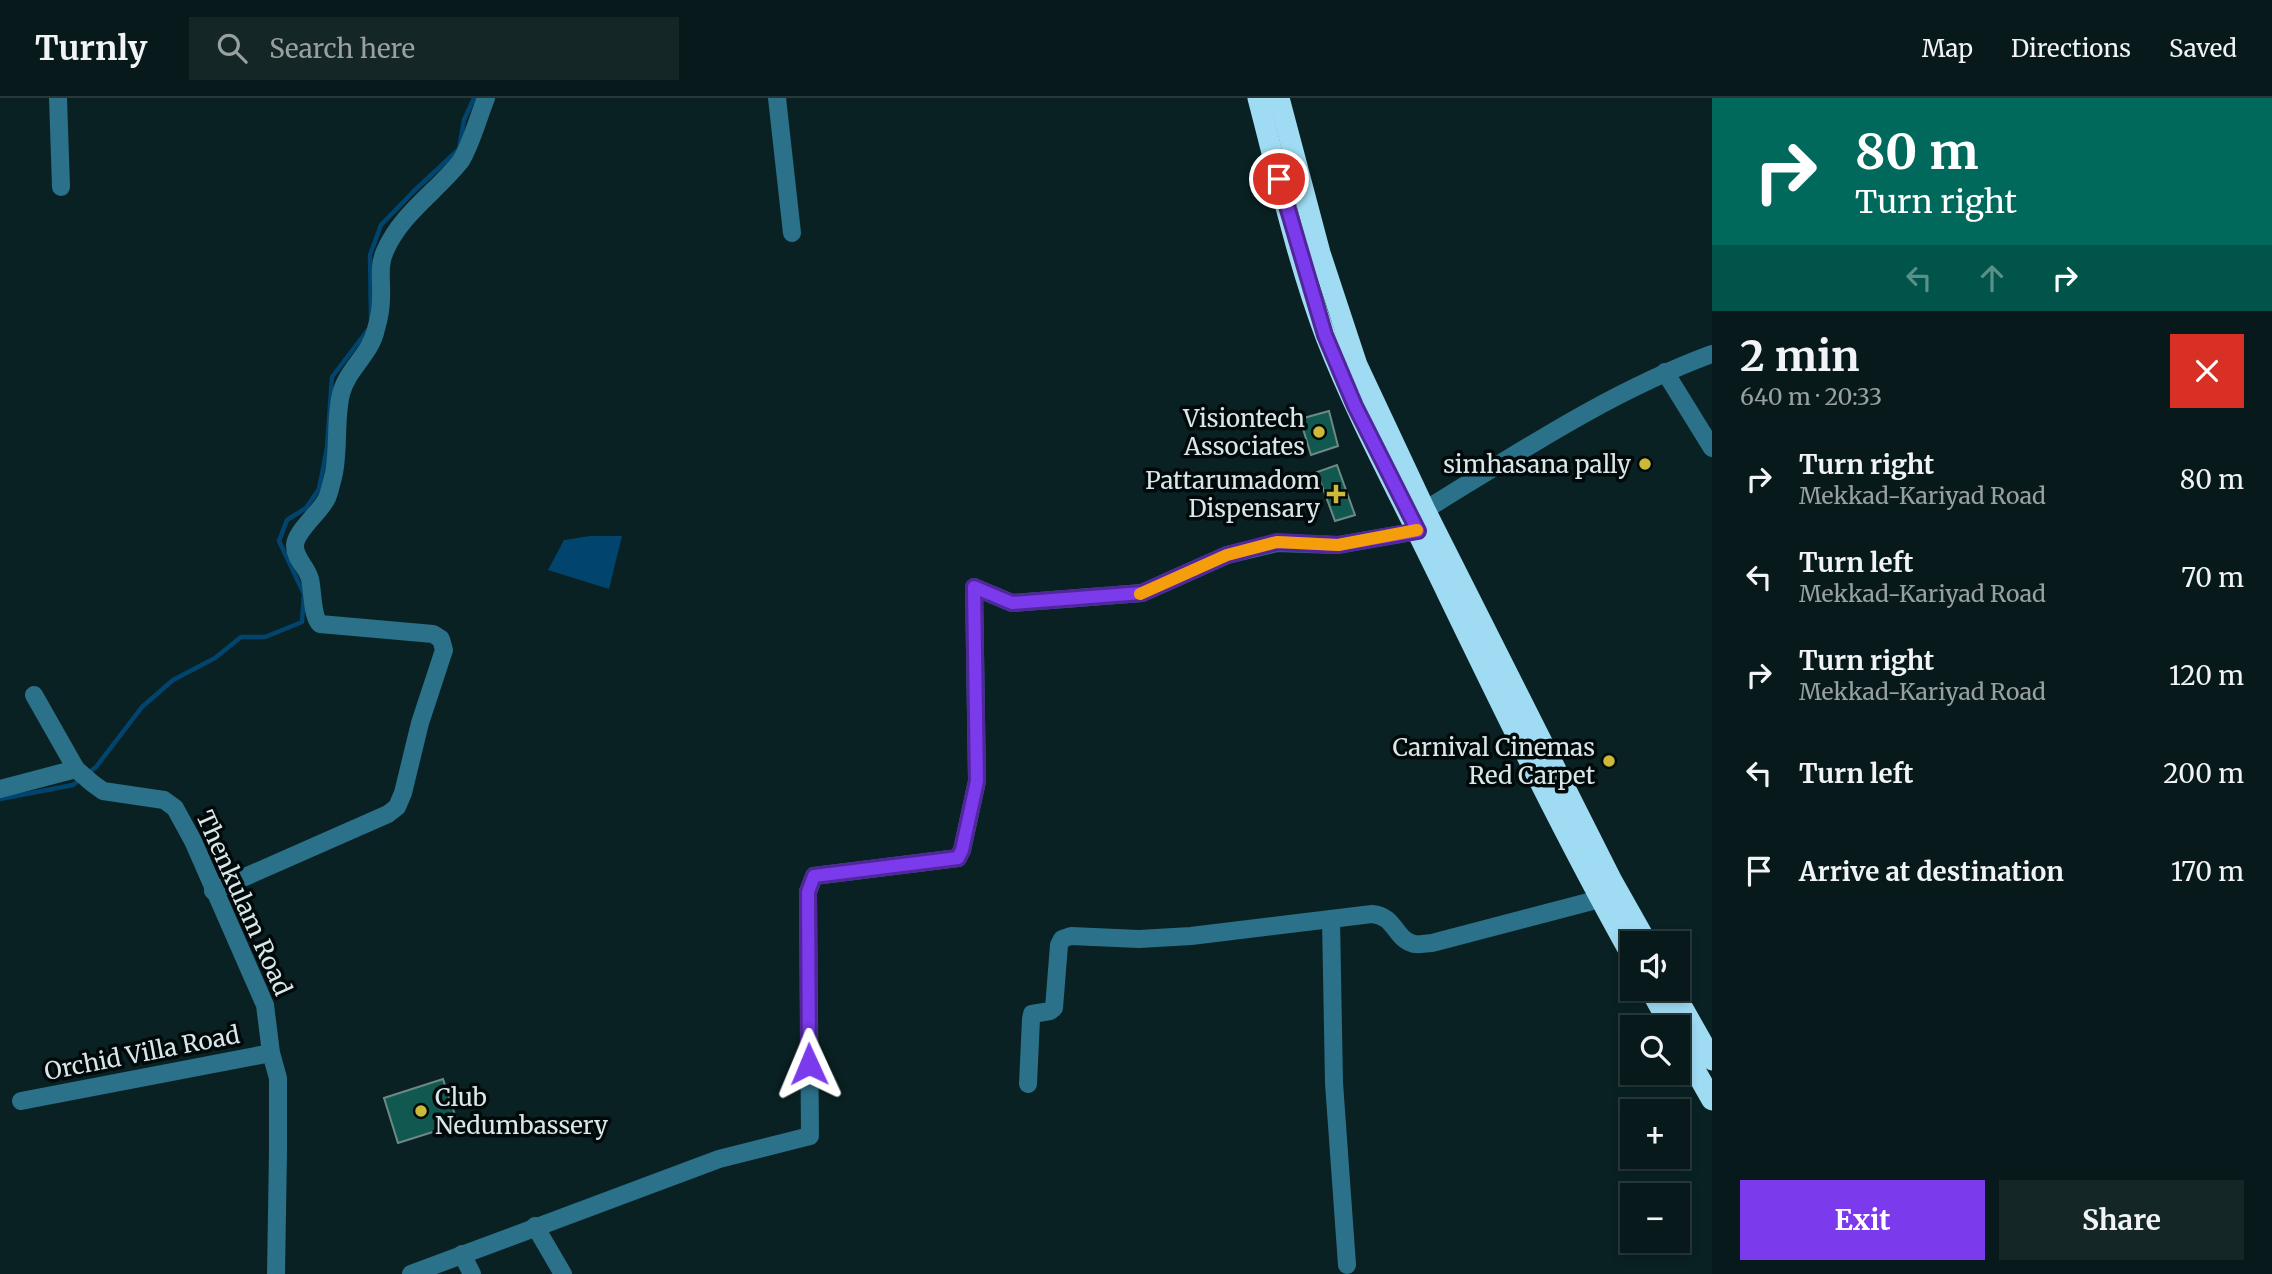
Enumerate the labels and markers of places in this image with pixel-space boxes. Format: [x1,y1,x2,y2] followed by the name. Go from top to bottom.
[1249,149,1309,209] pin
[1182,403,1305,462] place label: Visiontech Associates
[1311,424,1327,440] marker: Visiontech Associates
[1443,449,1631,480] place label: simhasana pally
[1637,456,1653,472] marker: simhasana pally
[1145,465,1320,524] place label: Pattarumadom Dispensary
[1326,484,1346,504] marker: Pattarumadom Dispensary
[1392,732,1596,791] place label: Carnival Cinemas Red Carpet
[1601,753,1617,769] marker: Carnival Cinemas Red Carpet
[435,1082,608,1141] place label: Club Nedumbassery
[413,1103,429,1119] marker: Club Nedumbassery

